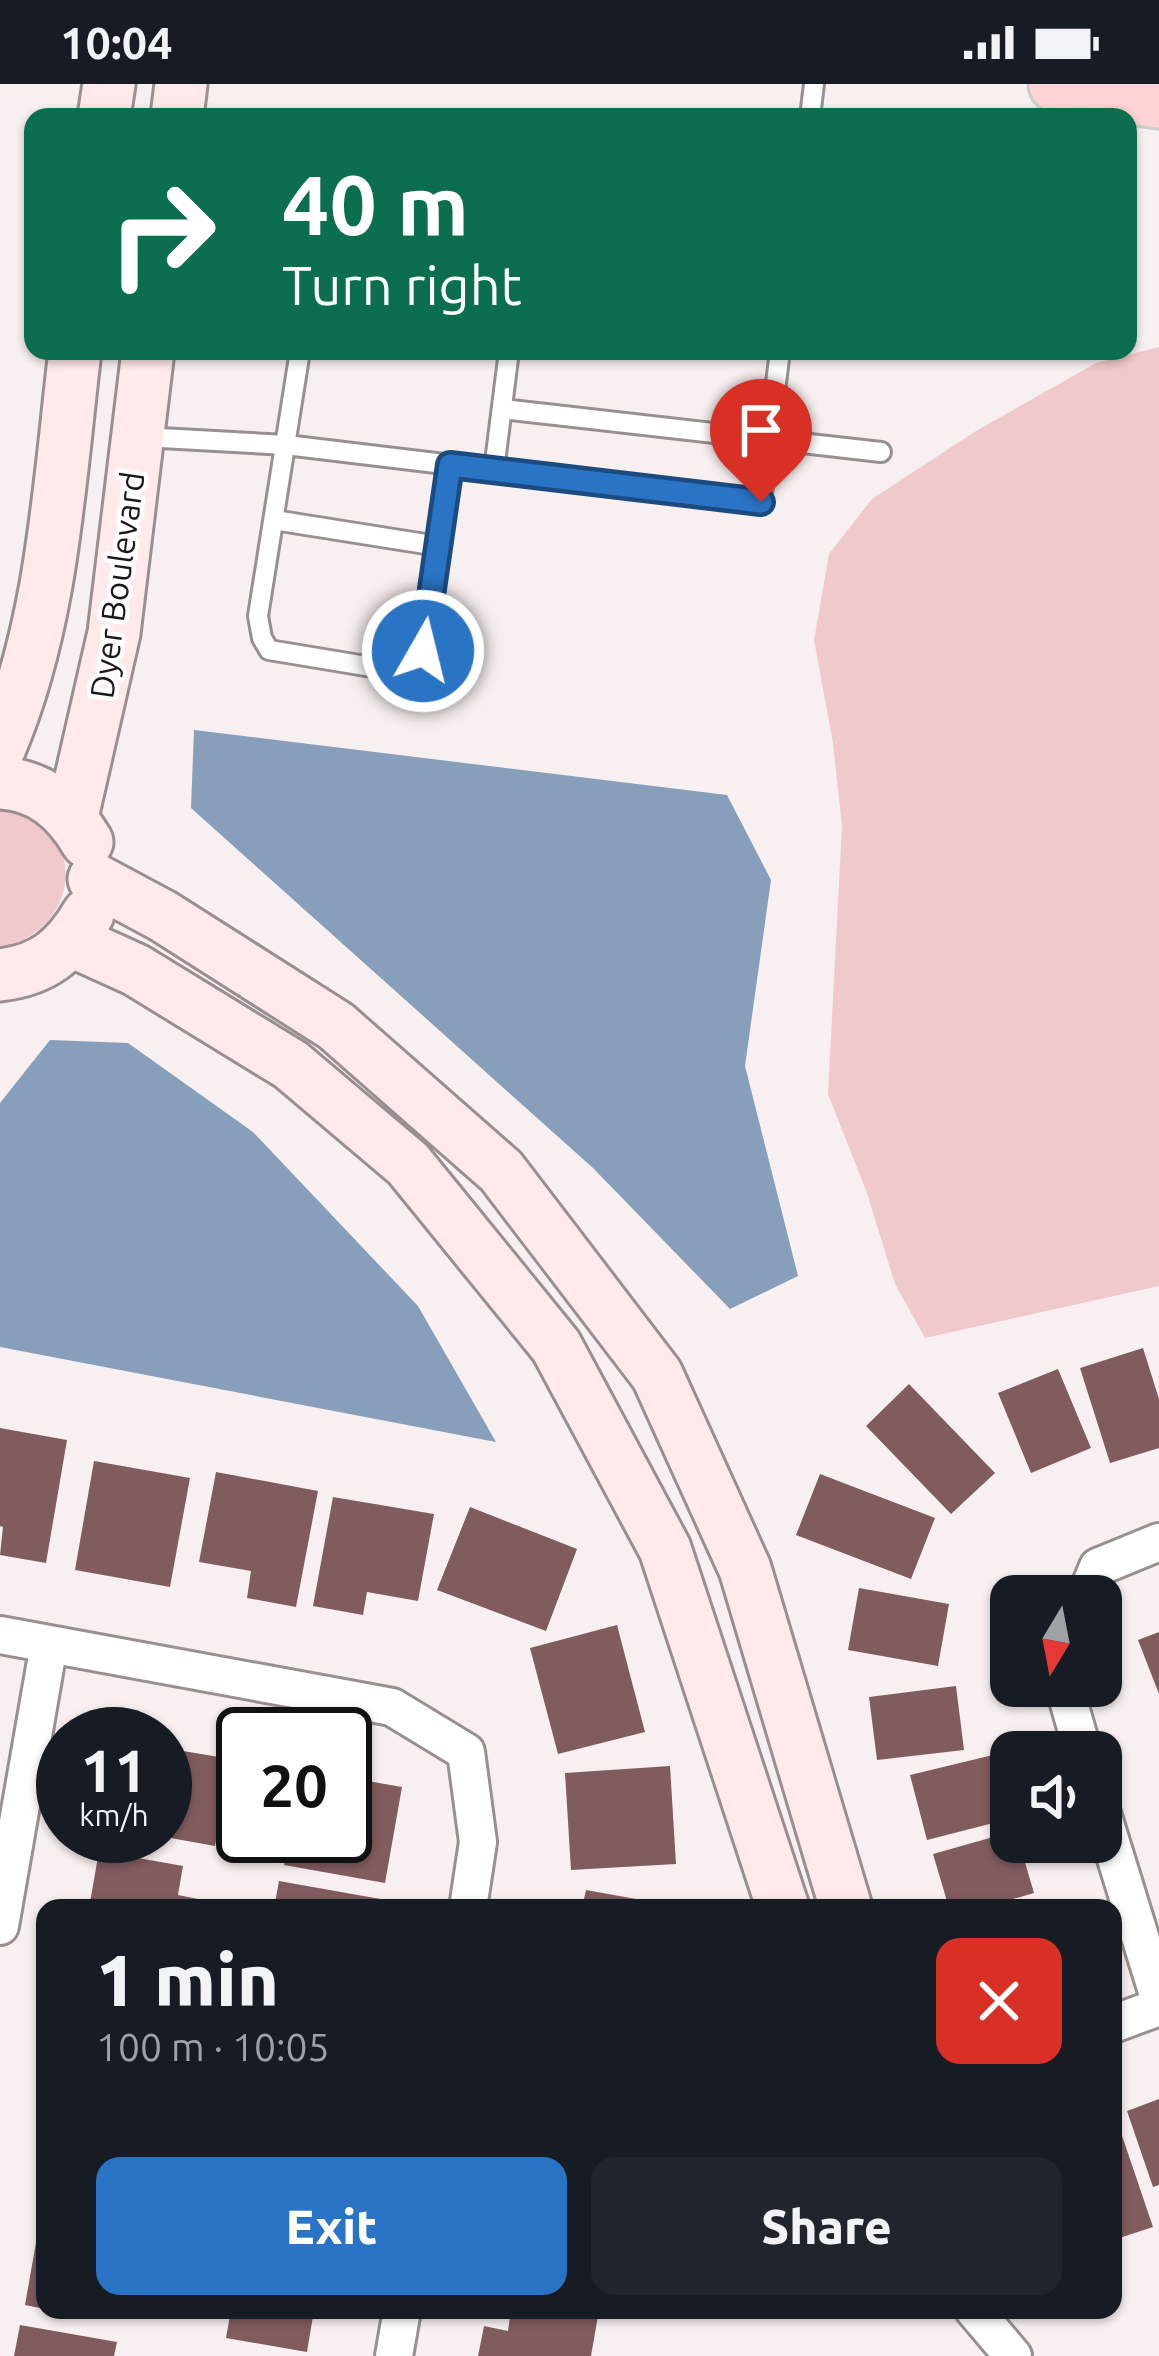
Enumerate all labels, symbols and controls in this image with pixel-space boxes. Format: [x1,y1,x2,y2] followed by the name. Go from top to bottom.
[60,17,173,68] text: 10:04
[84,156,240,312] icon: right
[282,157,469,251] text: 40 m
[282,255,522,315] text: Turn right
[710,379,812,502] pin
[728,397,794,463] icon: arrive
[82,469,151,700] street label: Dyer Boulevard
[360,588,486,714] position arrow
[990,1575,1122,1707] north arrow
[990,1575,1122,1863] map controls
[216,1707,372,1863] speed limit sign: 20
[990,1731,1122,1863] button: sound
[80,1736,148,1803] text: 11
[79,1798,149,1832] text: km/h
[936,1938,1062,2064] button: close
[96,1939,279,2020] text: 1 min
[96,2025,330,2068] text: 100 m · 10:05
[96,2157,567,2295] button: Exit
[591,2157,1062,2295] button: Share

